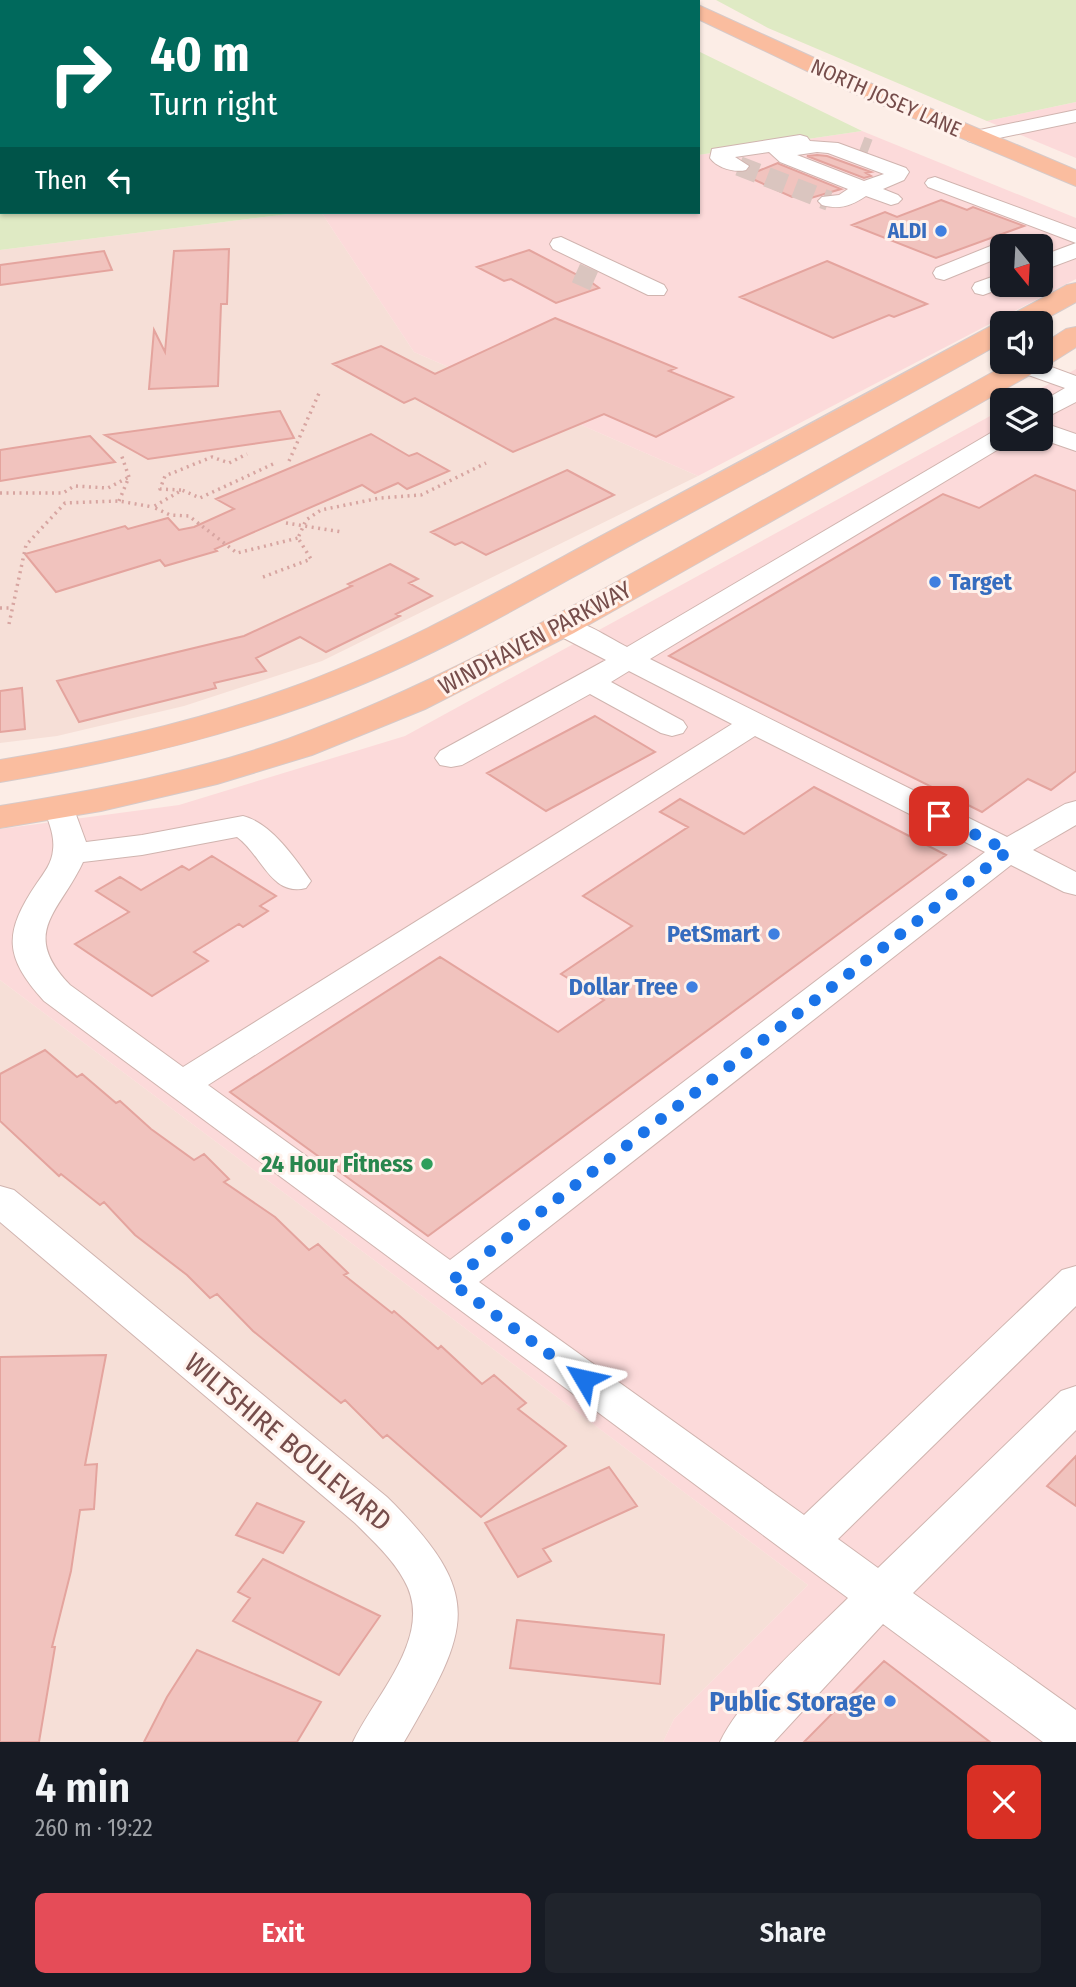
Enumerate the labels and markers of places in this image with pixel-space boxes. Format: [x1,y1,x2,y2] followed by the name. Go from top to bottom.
[887,218,927,244] place label: ALDI
[933,223,949,239] marker: ALDI
[949,568,1013,596] place label: Target
[927,574,943,590] marker: Target
[909,786,969,846] pin
[667,920,761,948] place label: PetSmart
[766,926,782,942] marker: PetSmart
[569,973,678,1001] place label: Dollar Tree
[684,979,700,995] marker: Dollar Tree
[260,1150,413,1178] place label: 24 Hour Fitness
[419,1156,435,1172] marker: 24 Hour Fitness
[709,1685,876,1718] place label: Public Storage
[882,1693,898,1709] marker: Public Storage

